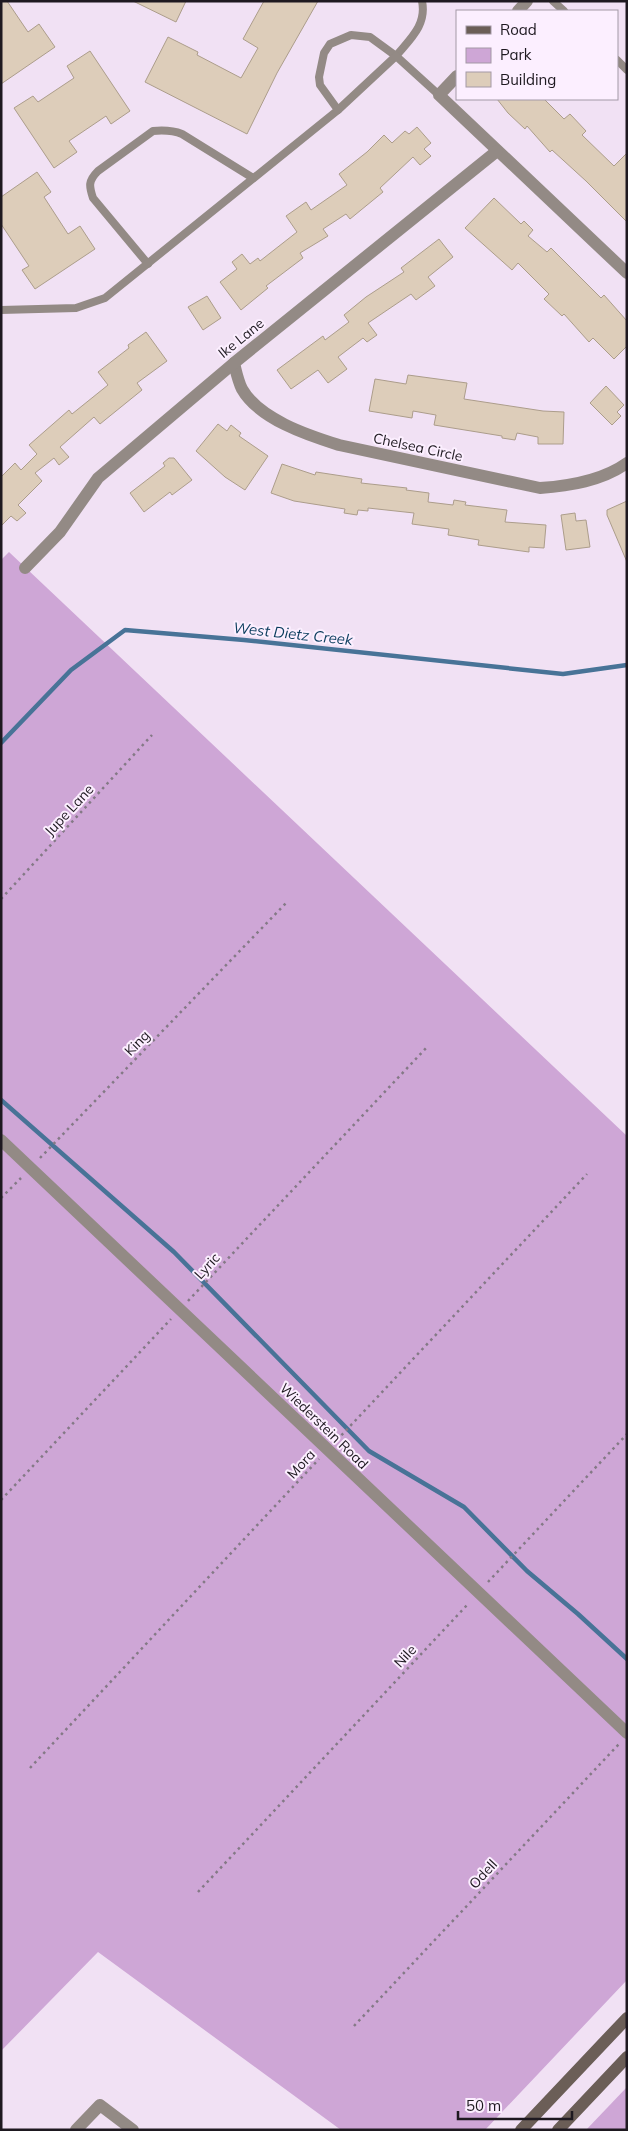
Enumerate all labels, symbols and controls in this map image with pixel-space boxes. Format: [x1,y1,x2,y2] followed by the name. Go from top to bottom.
[456,10,618,100] legend
[500,20,537,39] text: Road
[500,45,532,64] text: Park
[500,70,556,89] text: Building
[214,314,268,362] street label: Ike Lane
[372,429,464,465] street label: Chelsea Circle
[232,618,355,649] water label: West Dietz Creek
[41,780,97,840] street label: Jupe Lane
[121,1026,153,1060] street label: King
[190,1249,224,1283] street label: Lyric
[276,1379,372,1473] street label: Wiederstein Road
[283,1446,319,1482] street label: Mora
[390,1641,420,1671] street label: Nile
[465,1856,501,1892] street label: Odell
[458,2088,572,2120] scale bar
[466,2096,501,2115] text: 50 m

